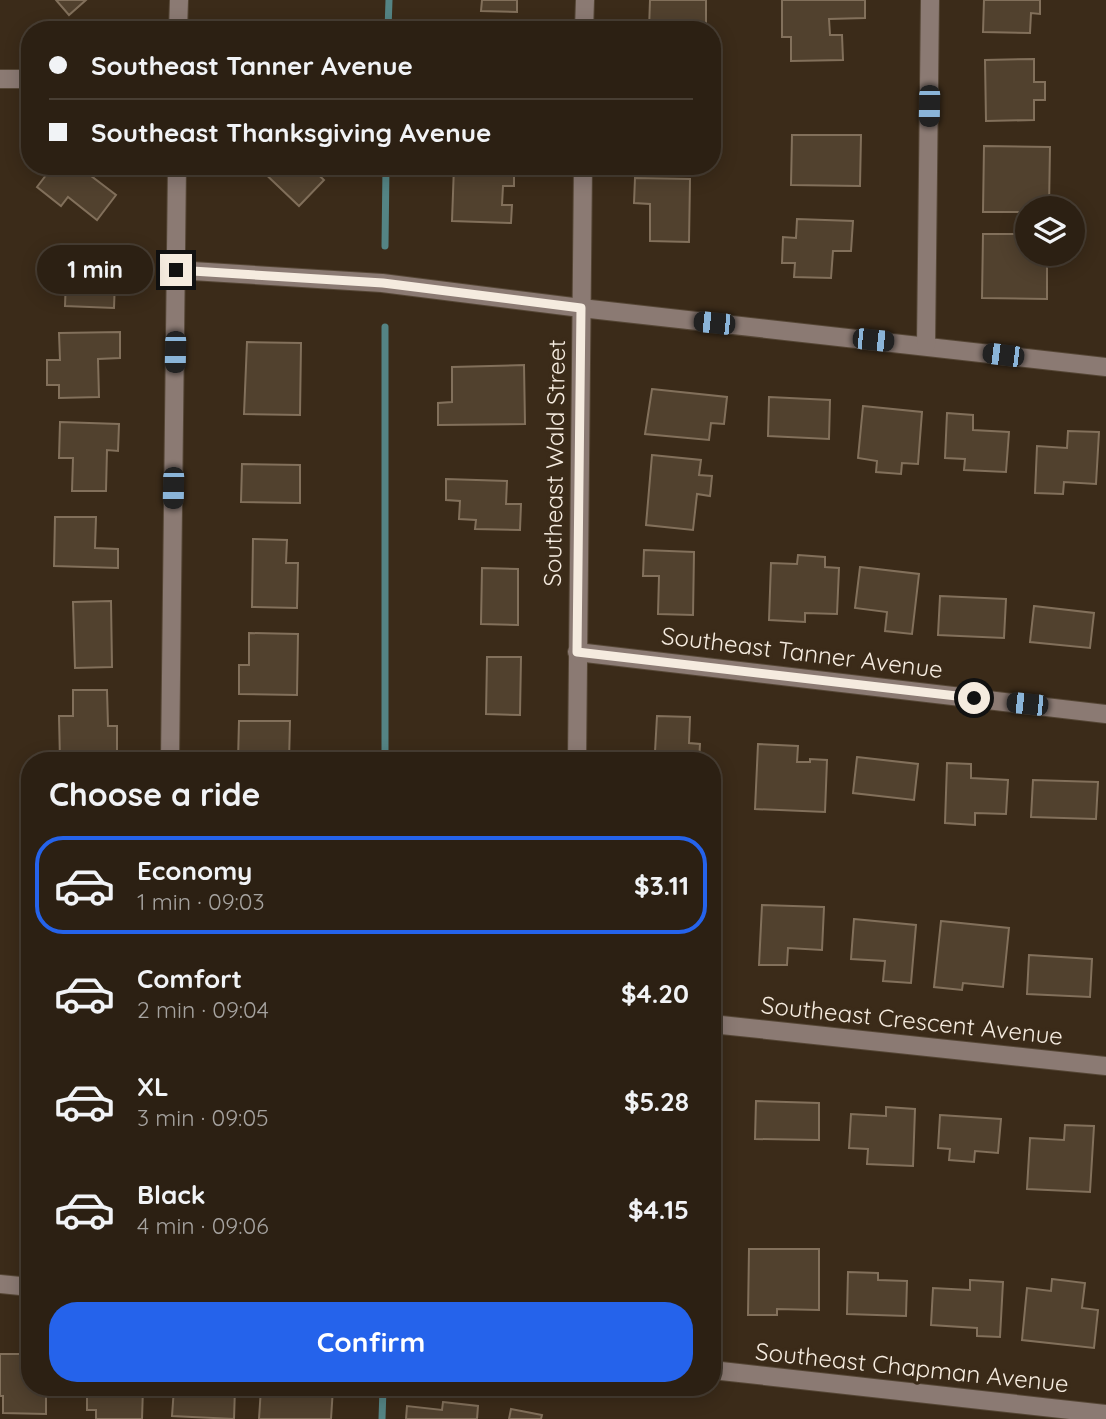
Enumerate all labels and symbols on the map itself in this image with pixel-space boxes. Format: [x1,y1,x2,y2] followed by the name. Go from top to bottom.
[919,85,940,127] car
[36,246,152,294] callout: 1 min
[160,254,192,286] route end
[693,310,736,336] car
[852,327,895,353] car
[165,331,186,373] car
[537,339,571,587] street label: Southeast Wald Street
[981,342,1026,368] car
[163,467,184,509] car
[660,620,945,684] street label: Southeast Tanner Avenue
[958,682,990,714] route start
[1006,691,1049,717] car
[760,989,1065,1051] street label: Southeast Crescent Avenue
[754,1336,1070,1398] street label: Southeast Chapman Avenue

